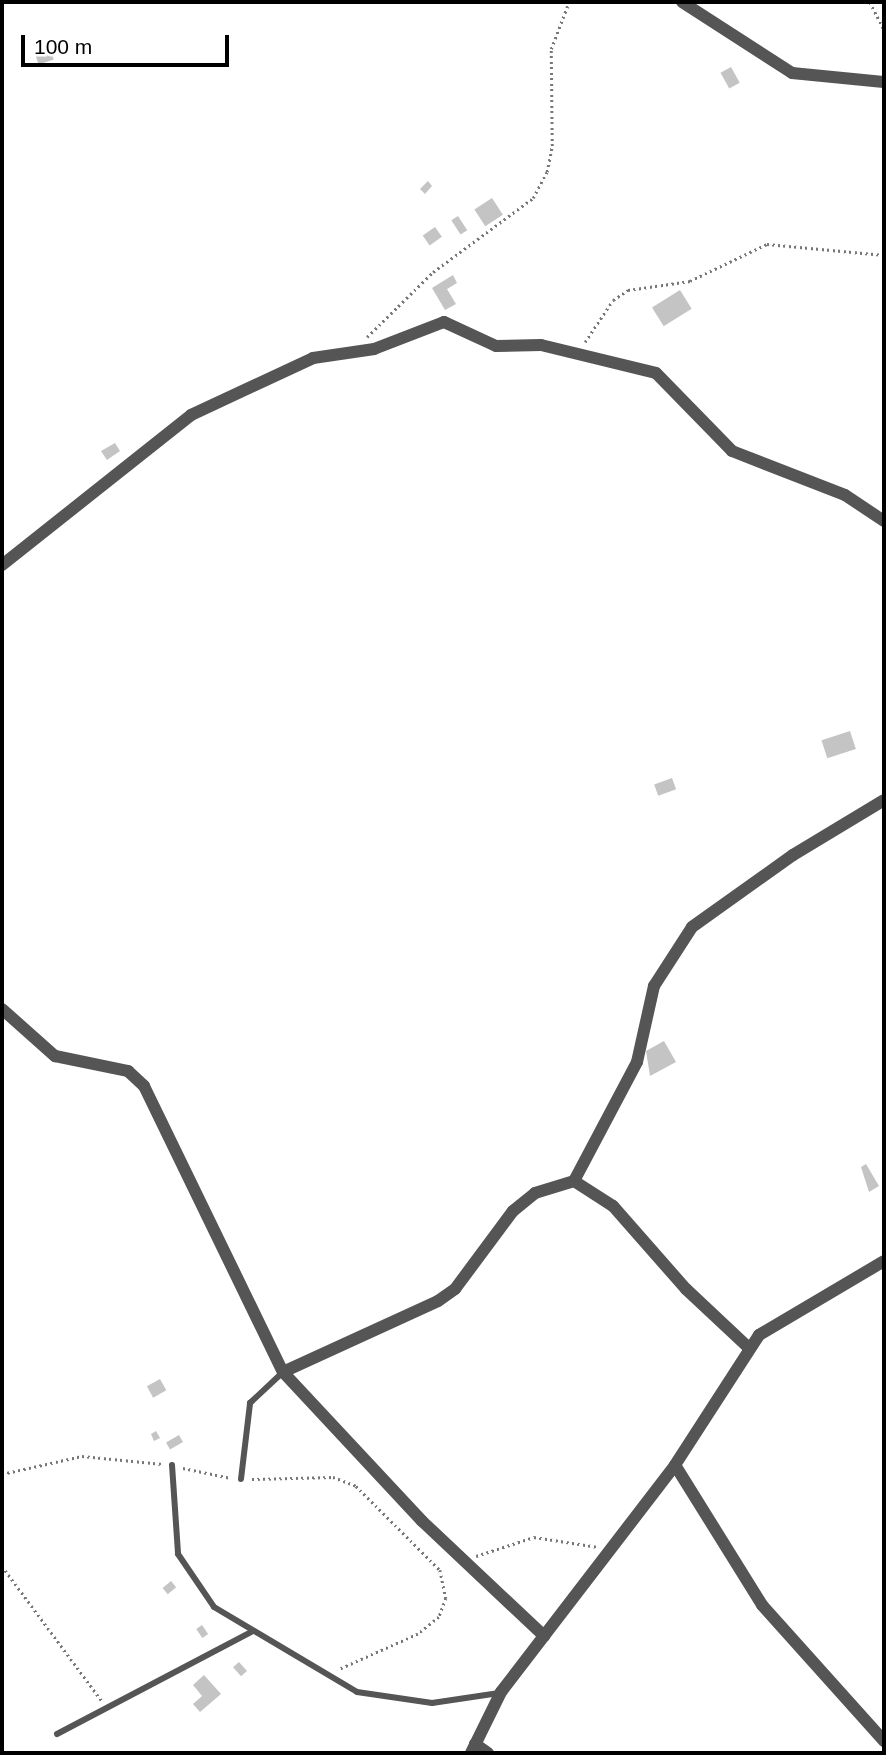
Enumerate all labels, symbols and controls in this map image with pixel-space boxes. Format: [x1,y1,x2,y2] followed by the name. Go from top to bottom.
[24,21,233,65] scale bar
[34,35,92,58] text: 100 m

